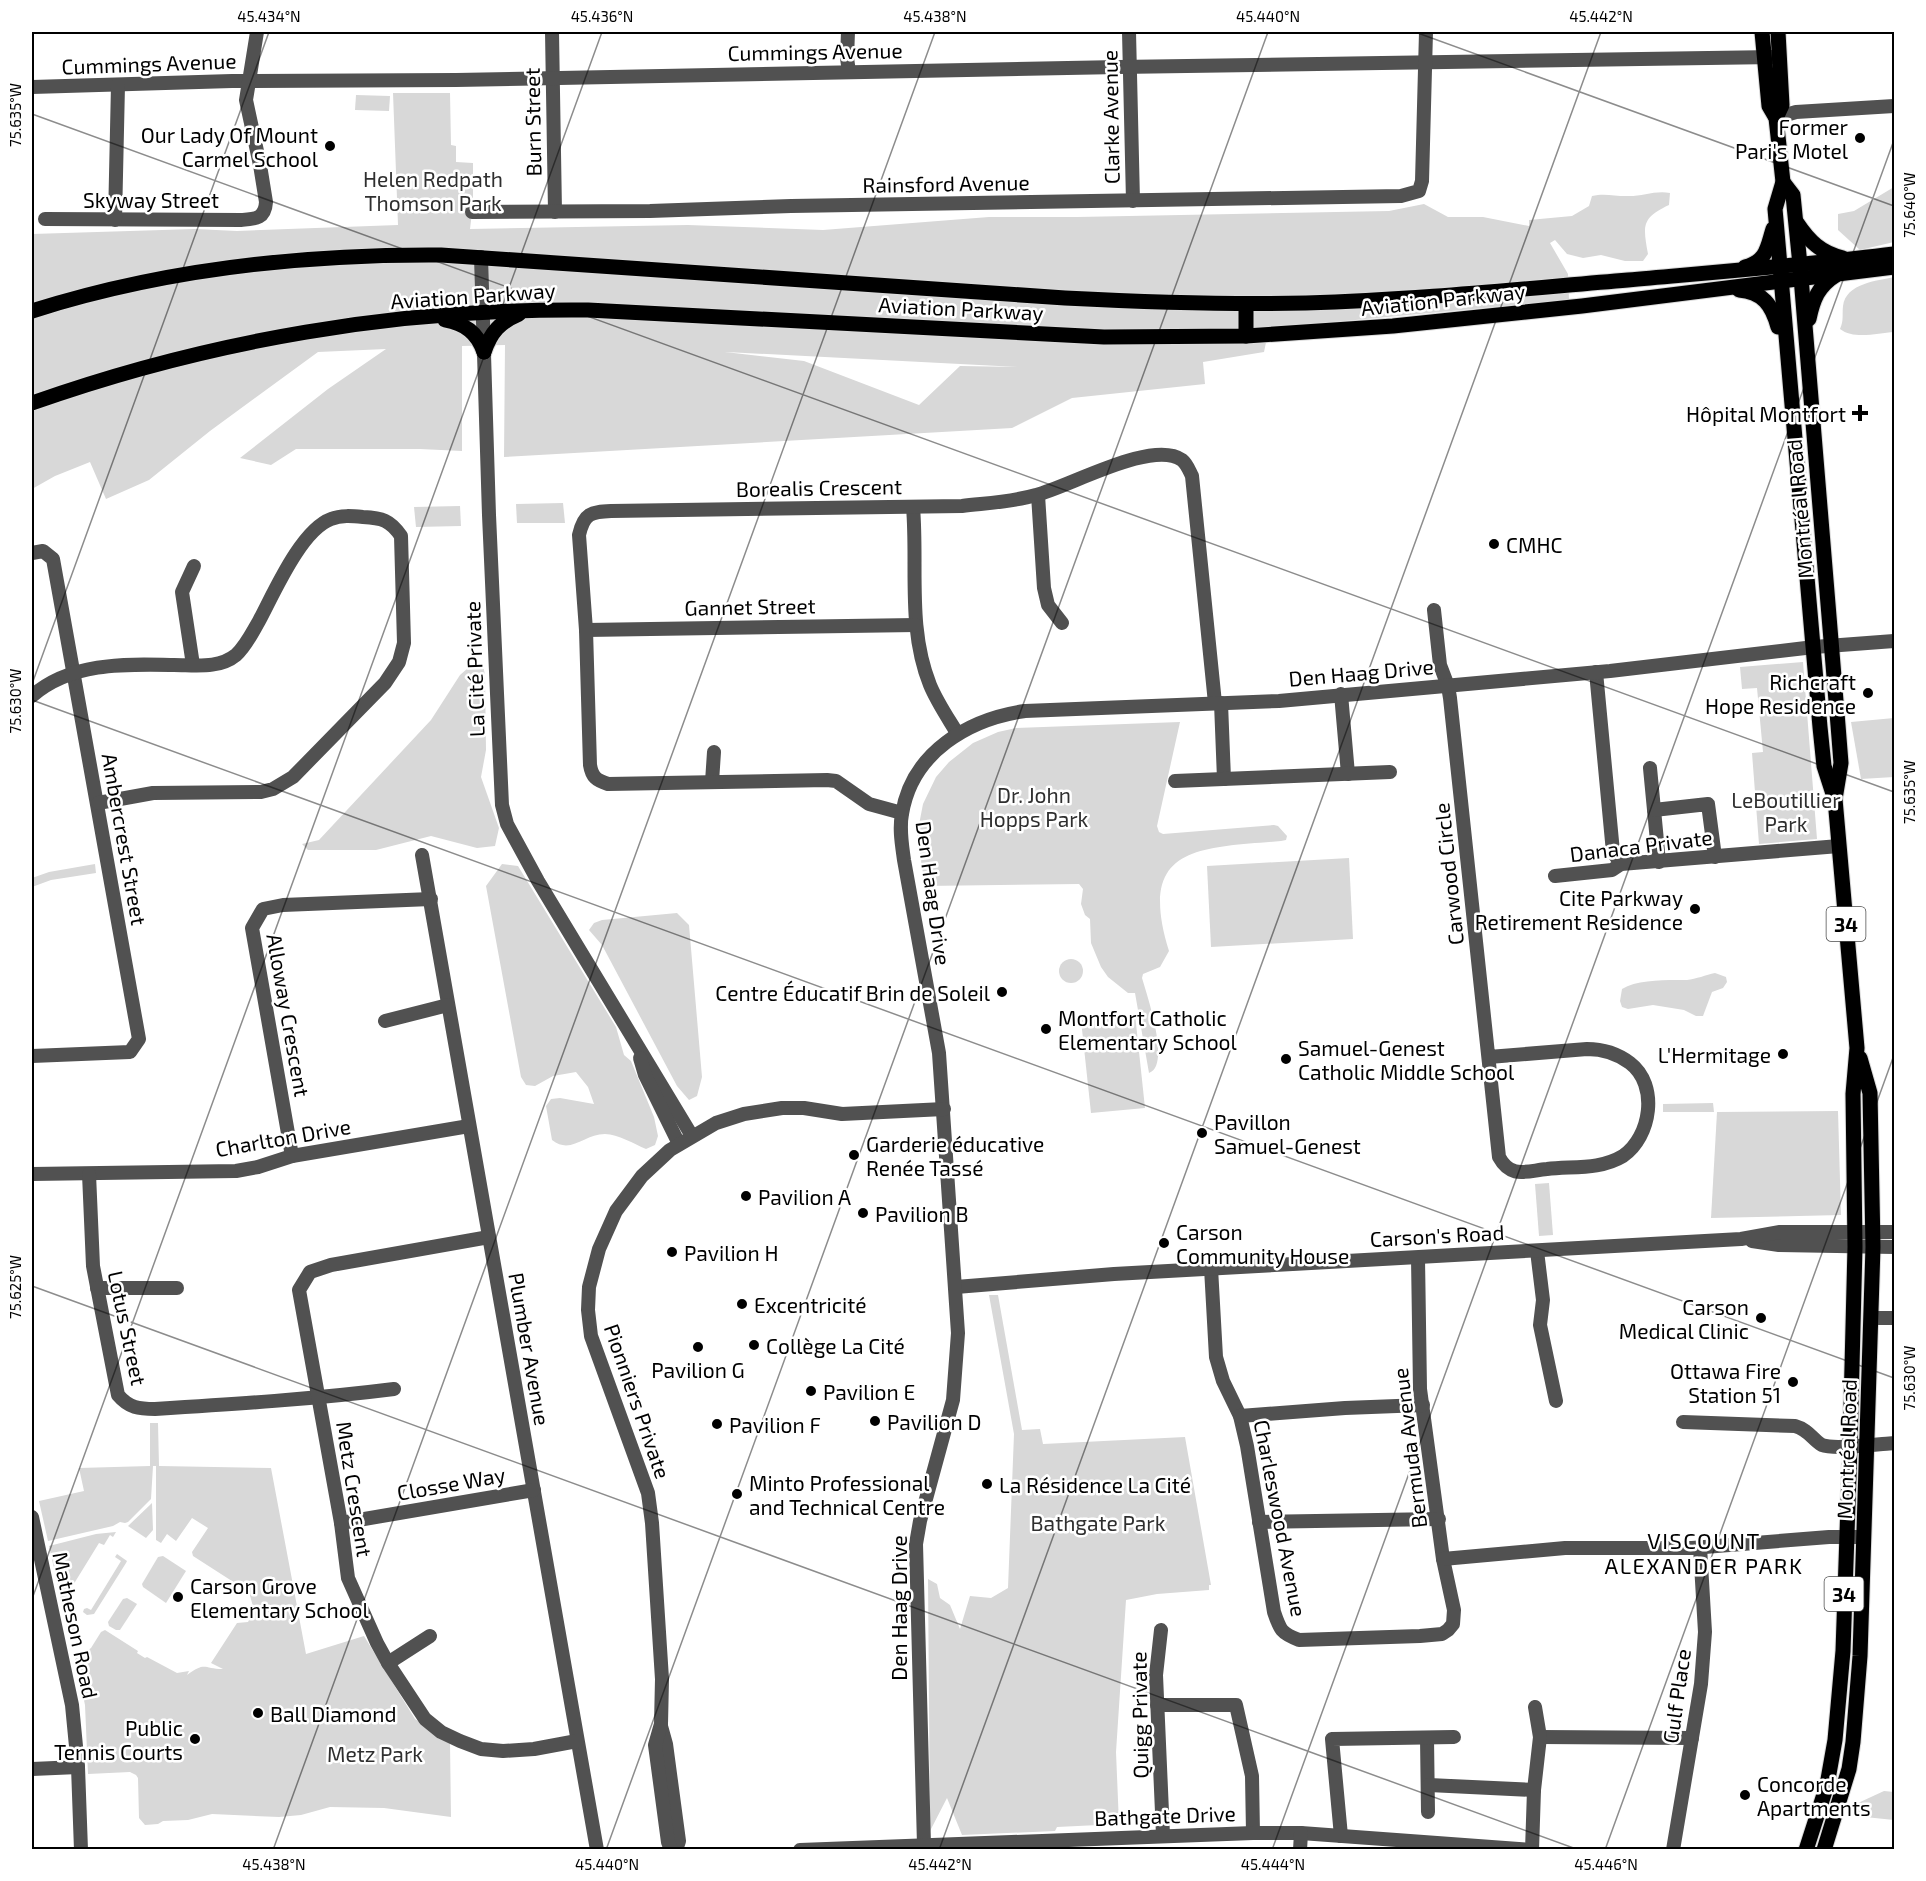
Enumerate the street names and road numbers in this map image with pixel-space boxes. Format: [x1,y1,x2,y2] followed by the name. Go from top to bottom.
[727,37,903,65] street label: Cummings Avenue
[61,47,237,79] street label: Cummings Avenue
[1096,50,1124,184] street label: Clarke Avenue
[519,67,545,177] street label: Burn Street
[862,169,1030,197] street label: Rainsford Avenue
[83,187,219,212] street label: Skyway Street
[390,277,556,313] street label: Aviation Parkway
[1359,278,1527,320] street label: Aviation Parkway
[878,291,1044,325] street label: Aviation Parkway
[1780,438,1818,580] street label: Montréal Road
[736,473,902,501] street label: Borealis Crescent
[684,592,816,620] street label: Gannet Street
[459,601,489,737] street label: La Cité Private
[1287,653,1435,691] street label: Den Haag Drive
[98,751,152,927] street label: Ambercrest Street
[1428,802,1468,946] street label: Carwood Circle
[912,819,956,967] street label: Den Haag Drive
[1568,824,1714,866] street label: Danaca Private
[1826,907,1866,941] road number: 34
[262,932,316,1098] street label: Alloway Crescent
[213,1113,353,1161] street label: Charlton Drive
[1369,1219,1505,1251] street label: Carson's Road
[104,1269,152,1387] street label: Lotus Street
[504,1271,556,1427] street label: Plumber Avenue
[600,1320,676,1482] street label: Pionniers Private
[1387,1366,1431,1530] street label: Bermuda Avenue
[1831,1378,1861,1520] street label: Montréal Road
[1250,1417,1312,1619] street label: Charleswood Avenue
[332,1420,378,1558] street label: Metz Crescent
[395,1461,507,1505] street label: Closse Way
[886,1535,911,1681] street label: Den Haag Drive
[48,1549,104,1701] street label: Matheson Road
[1824,1577,1864,1611] road number: 34
[1657,1647,1695,1745] street label: Gulf Place
[1125,1651,1154,1779] street label: Quigg Private
[1094,1800,1236,1830] street label: Bathgate Drive

